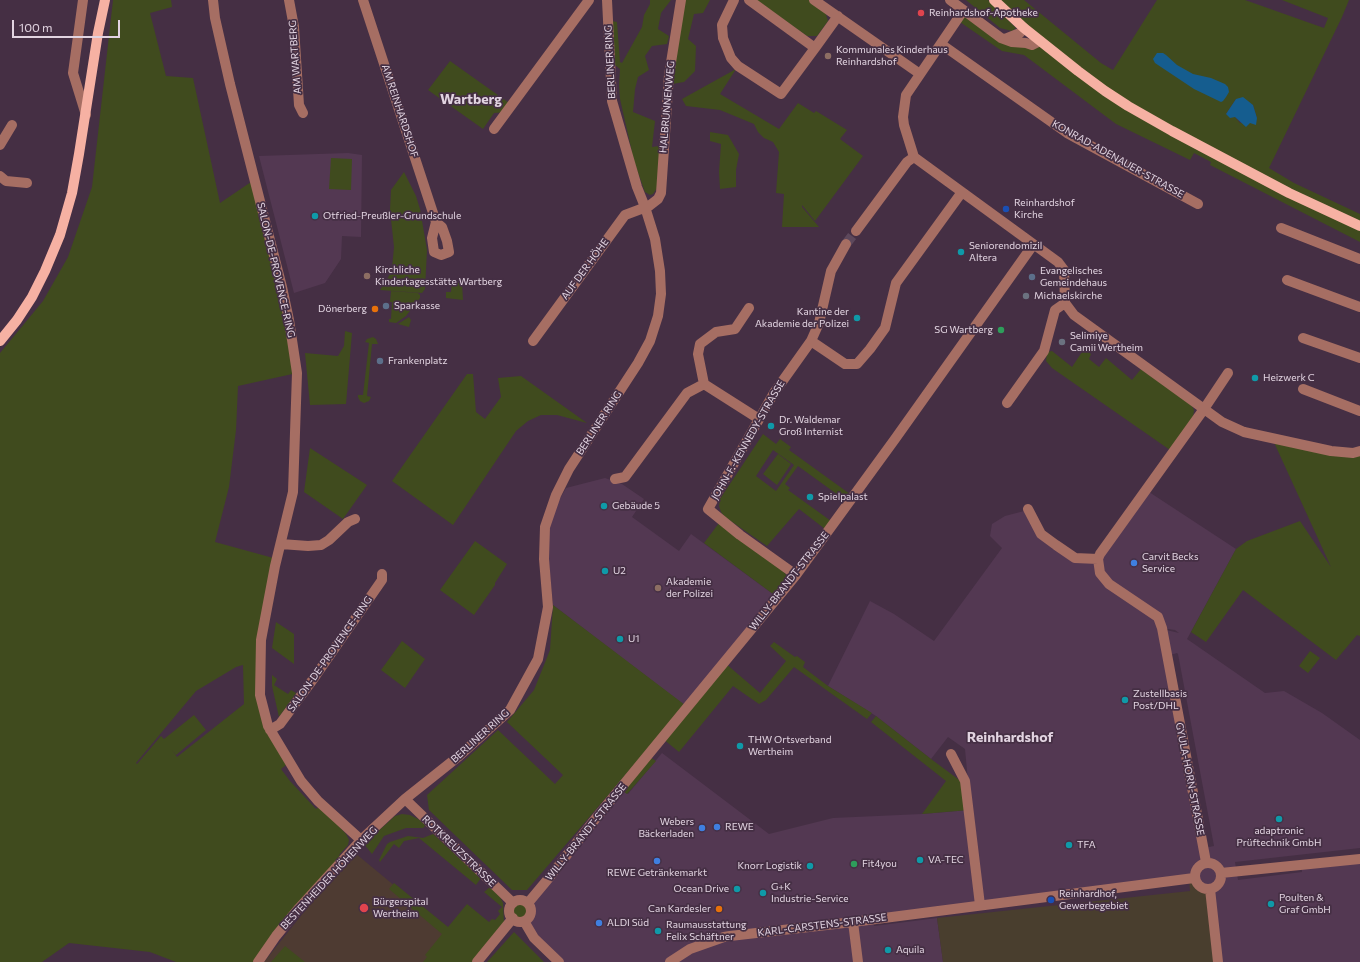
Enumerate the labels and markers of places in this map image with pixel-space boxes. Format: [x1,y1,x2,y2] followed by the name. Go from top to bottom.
[929,7,1038,19] place label: Reinhardshof-Apotheke
[916,8,926,18] marker: Reinhardshof-Apotheke
[836,44,948,68] place label: Kommunales Kinderhaus Reinhardshof
[823,51,833,61] marker: Kommunales Kinderhaus Reinhardshof
[1014,197,1075,220] place label: Reinhardshof Kirche
[1001,204,1011,214] marker: Reinhardshof Kirche
[323,210,461,222] place label: Otfried-Preußler-Grundschule
[310,211,320,221] marker: Otfried-Preußler-Grundschule
[969,240,1042,264] place label: Seniorendomizil Altera
[956,247,966,257] marker: Seniorendomizil Altera
[375,264,502,288] place label: Kirchliche Kindertagesstätte Wartberg
[1040,265,1107,288] place label: Evangelisches Gemeindehaus
[362,271,372,281] marker: Kirchliche Kindertagesstätte Wartberg
[1027,272,1037,282] marker: Evangelisches Gemeindehaus
[1034,290,1102,302] place label: Michaelskirche
[1021,291,1031,301] marker: Michaelskirche
[394,300,440,312] place label: Sparkasse
[381,301,391,311] marker: Sparkasse
[318,303,367,315] place label: Dönerberg
[370,304,380,314] marker: Dönerberg
[755,306,849,330] place label: Kantine der Akademie der Polizei
[852,313,862,323] marker: Kantine der Akademie der Polizei
[934,324,993,336] place label: SG Wartberg
[996,325,1006,335] marker: SG Wartberg
[1070,330,1143,354] place label: Selimiye Camii Wertheim
[1057,337,1067,347] marker: Selimiye Camii Wertheim
[388,355,447,367] place label: Frankenplatz
[375,356,385,366] marker: Frankenplatz
[1263,372,1315,384] place label: Heizwerk C
[1250,373,1260,383] marker: Heizwerk C
[779,414,843,438] place label: Dr. Waldemar Groß Internist
[766,421,776,431] marker: Dr. Waldemar Groß Internist
[818,491,868,503] place label: Spielpalast
[805,492,815,502] marker: Spielpalast
[612,500,660,512] place label: Gebäude 5
[599,501,609,511] marker: Gebäude 5
[1142,551,1198,574] place label: Carvit Becks Service
[1129,558,1139,568] marker: Carvit Becks Service
[613,565,626,577] place label: U2
[600,566,610,576] marker: U2
[666,576,713,600] place label: Akademie der Polizei
[653,583,663,593] marker: Akademie der Polizei
[628,633,640,645] place label: U1
[615,634,625,644] marker: U1
[1133,688,1187,712] place label: Zustellbasis Post/DHL
[1120,695,1130,705] marker: Zustellbasis Post/DHL
[748,734,832,758] place label: THW Ortsverband Wertheim
[735,741,745,751] marker: THW Ortsverband Wertheim
[1274,814,1284,824] marker: adaptronic Prüftechnik GmbH
[638,816,694,840] place label: Webers Bäckerladen
[725,821,754,833] place label: REWE
[712,822,722,832] marker: REWE
[697,823,707,833] marker: Webers Bäckerladen
[1237,825,1321,848] place label: adaptronic Prüftechnik GmbH
[1077,839,1096,851] place label: TFA
[1064,840,1074,850] marker: TFA
[928,854,964,866] place label: VA-TEC
[915,855,925,865] marker: VA-TEC
[652,856,662,866] marker: REWE Getränkemarkt
[862,858,897,870] place label: Fit4you
[849,859,859,869] marker: Fit4you
[737,860,802,872] place label: Knorr Logistik
[805,861,815,871] marker: Knorr Logistik
[607,867,707,879] place label: REWE Getränkemarkt
[771,881,849,904] place label: G+K Industrie-Service
[674,883,729,895] place label: Ocean Drive
[732,884,742,894] marker: Ocean Drive
[758,888,768,898] marker: G+K Industrie-Service
[1059,888,1128,912] place label: Reinhardhof, Gewerbegebiet
[1279,892,1331,916] place label: Poulten & Graf GmbH
[1046,895,1056,905] marker: Reinhardhof, Gewerbegebiet
[373,896,428,920] place label: Bürgerspital Wertheim
[1266,899,1276,909] marker: Poulten & Graf GmbH
[358,902,370,914] marker: Bürgerspital Wertheim
[648,903,711,915] place label: Can Kardesler
[714,904,724,914] marker: Can Kardesler
[607,917,649,929] place label: ALDI Süd
[594,918,604,928] marker: ALDI Süd
[666,919,746,942] place label: Raumausstattung Felix Schäftner
[653,926,663,936] marker: Raumausstattung Felix Schäftner
[896,944,924,956] place label: Aquila
[883,945,893,955] marker: Aquila

